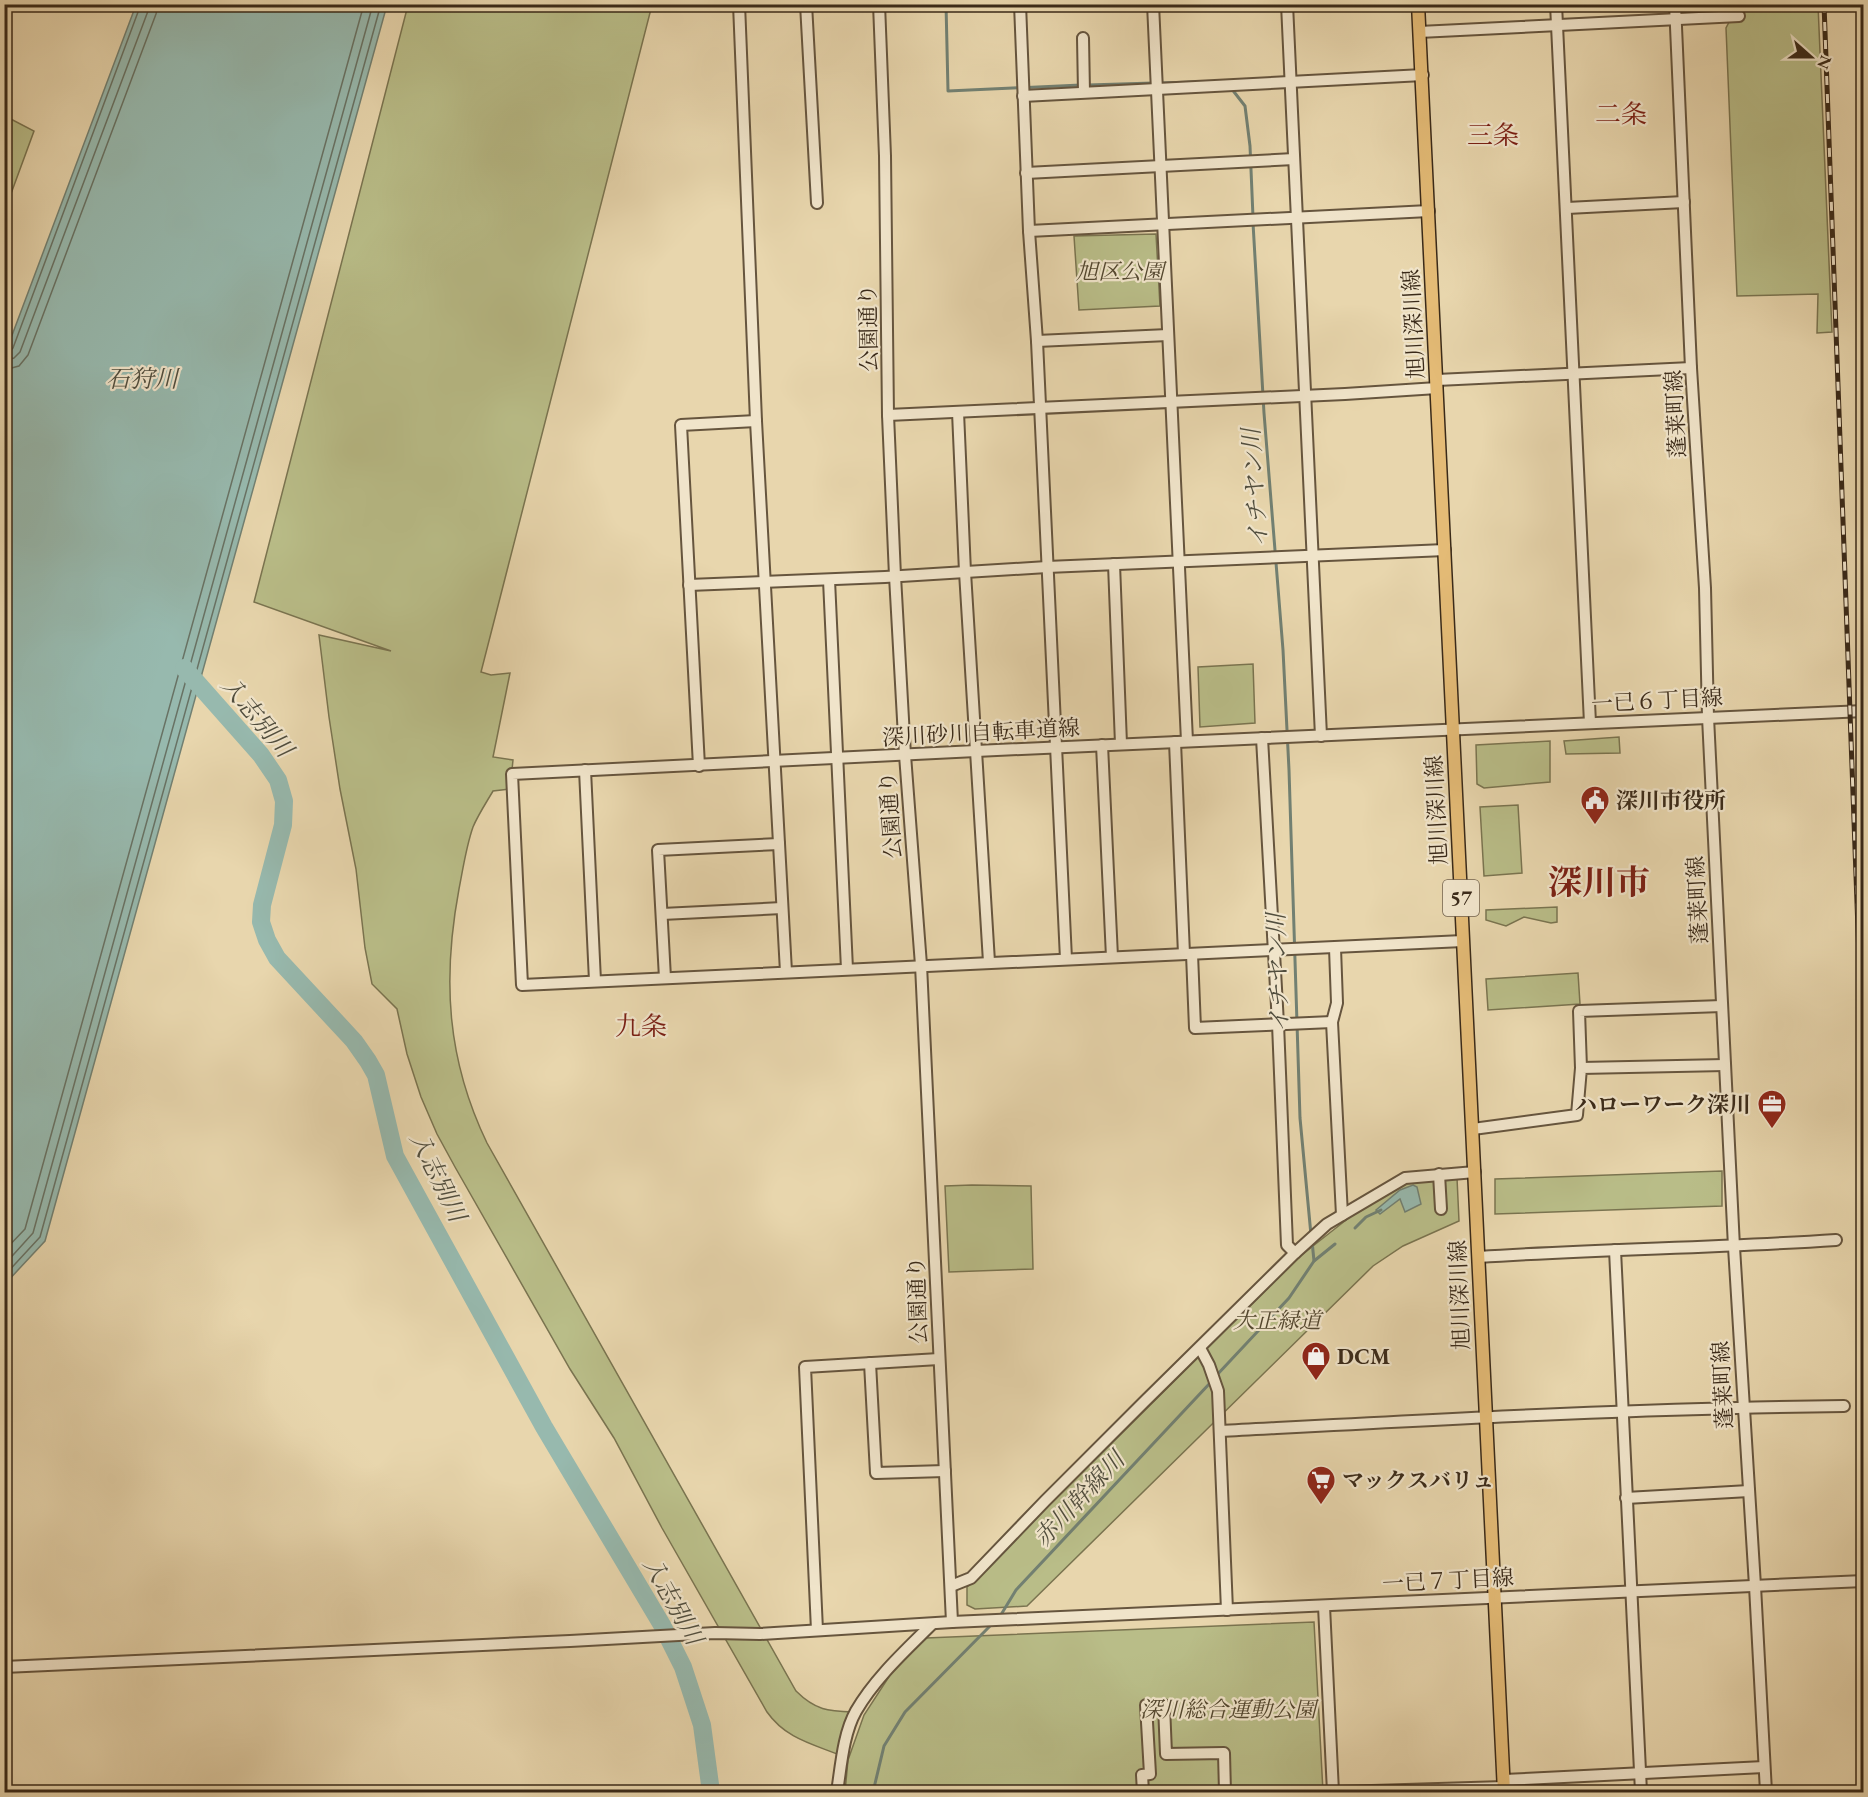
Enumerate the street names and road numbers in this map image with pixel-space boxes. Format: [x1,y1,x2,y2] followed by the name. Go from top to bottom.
[1396,268,1431,380] street label: 旭川深川線
[853,284,884,372] street label: 公園通り
[1659,369,1692,459] street label: 蓬莱町線
[1590,683,1724,718] street label: 一已６丁目線
[881,713,1081,752] street label: 深川砂川自転車道線
[1419,754,1454,866] street label: 旭川深川線
[873,770,908,860] street label: 公園通り
[1681,855,1714,945] street label: 蓬莱町線
[1443,880,1479,916] road number: 57
[1443,1240,1476,1350] street label: 旭川深川線
[901,1255,934,1344] street label: 公園通り
[1706,1340,1739,1430] street label: 蓬莱町線
[1381,1563,1515,1598] street label: 一已７丁目線

